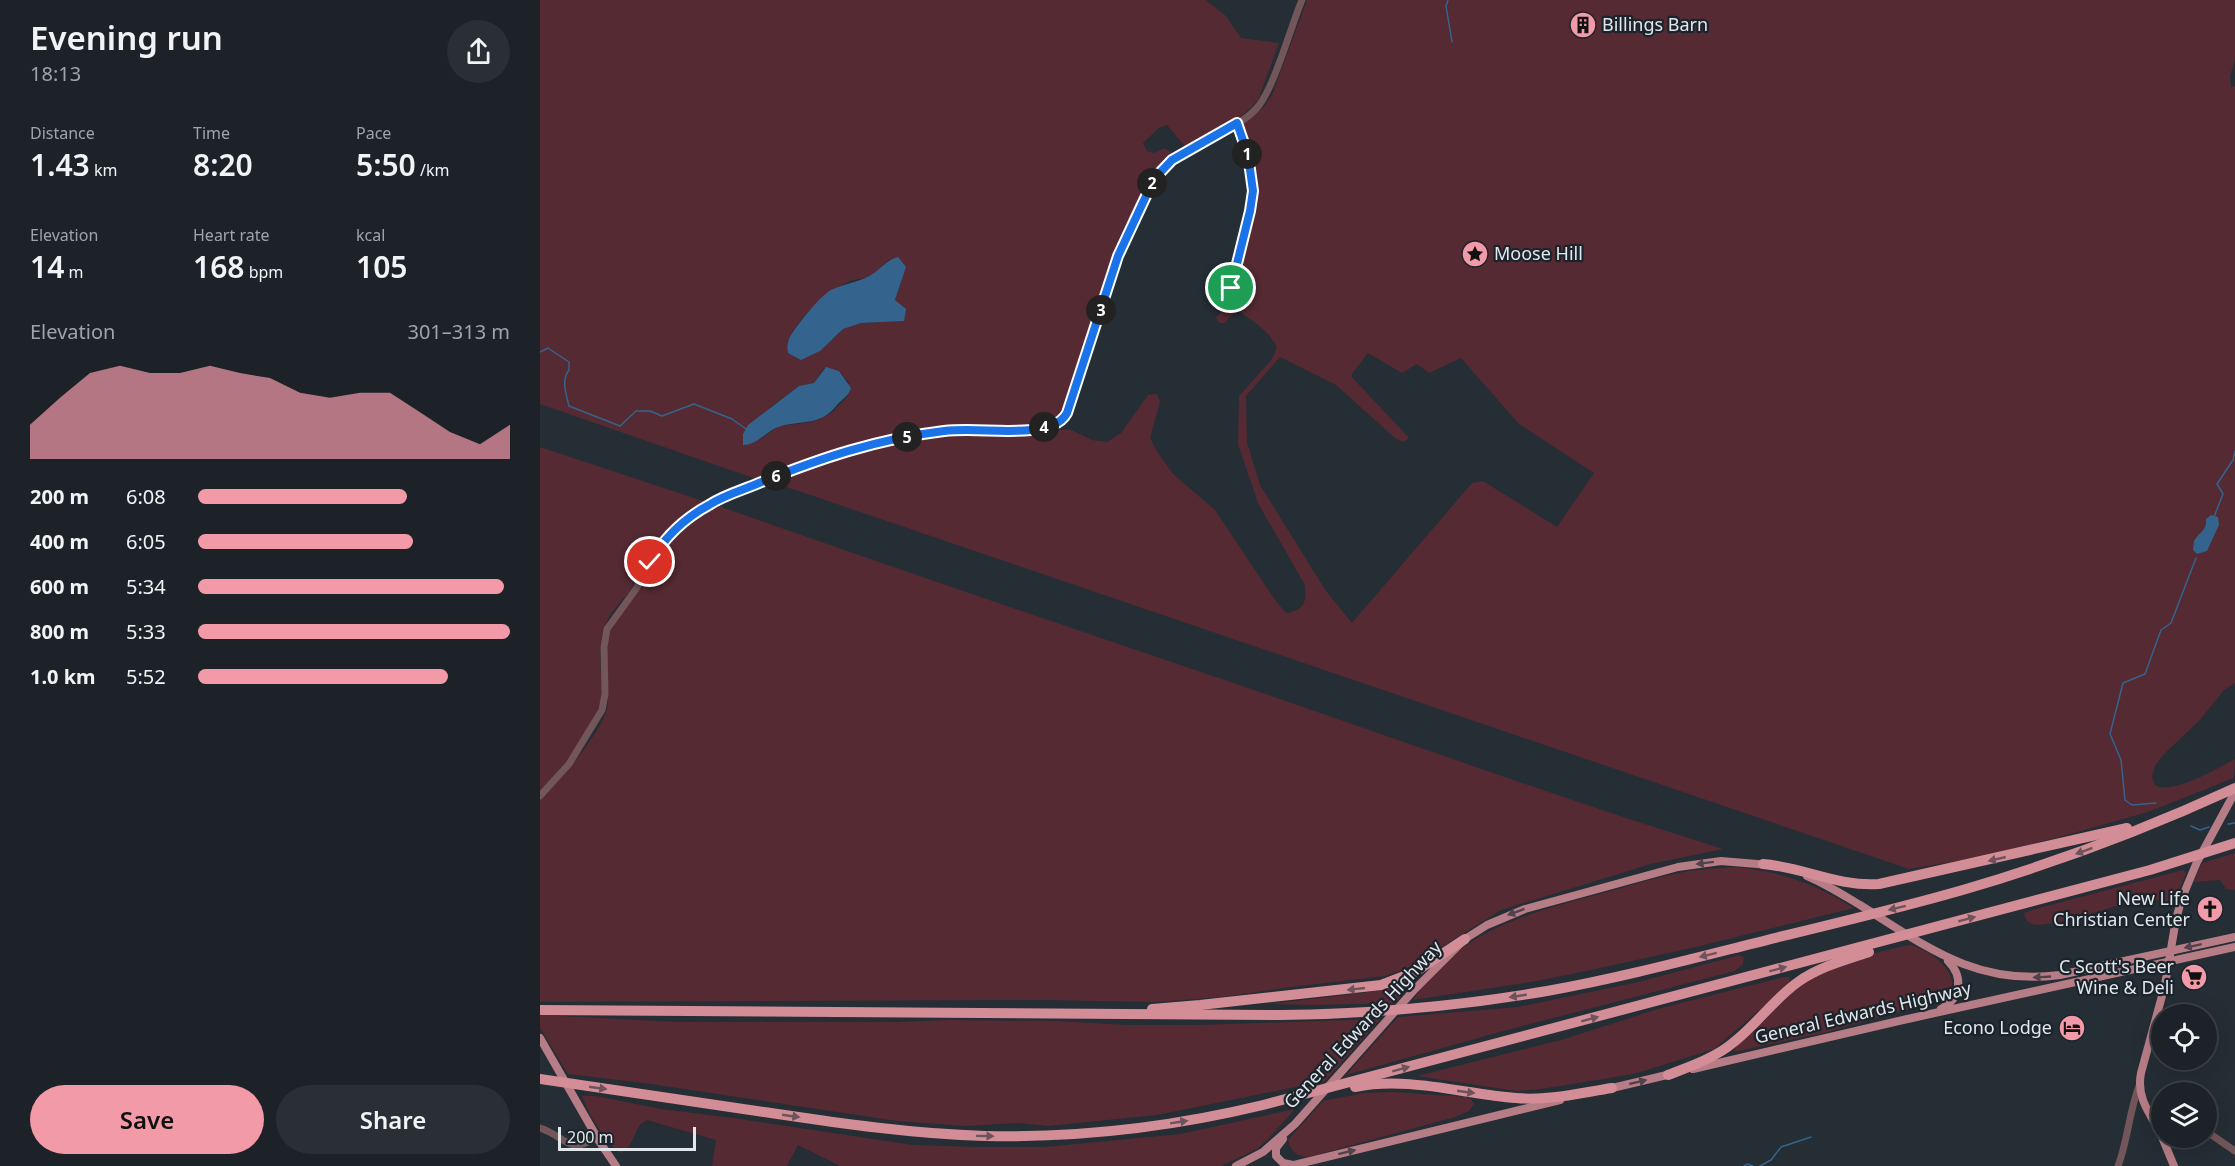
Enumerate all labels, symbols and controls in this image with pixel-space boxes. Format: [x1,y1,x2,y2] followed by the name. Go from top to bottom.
[1568,10,1598,40] building icon: Billings Barn
[1602,12,1708,36] place label: Billings Barn
[30,15,223,60] text: Evening run
[447,20,510,83] button: share
[30,60,81,87] text: 18:13
[30,122,95,144] text: Distance
[193,122,230,144] text: Time
[356,122,391,144] text: Pace
[1232,139,1262,169] pin: 1
[1242,143,1252,165] text: 1
[30,144,90,185] text: 1.43
[193,144,253,185] text: 8:20
[356,144,416,185] text: 5:50
[90,159,117,181] text: km
[416,159,449,181] text: /km
[1137,168,1167,198] pin: 2
[1147,172,1157,194] text: 2
[30,224,98,246] text: Elevation
[193,224,269,246] text: Heart rate
[356,224,385,246] text: kcal
[1460,239,1490,269] place icon: Moose Hill
[1494,241,1583,265] place label: Moose Hill
[30,246,64,287] text: 14
[193,246,244,287] text: 168
[356,246,407,287] text: 105
[64,261,83,283] text: m
[244,261,283,283] text: bpm
[1205,262,1256,313] pin
[1214,271,1247,304] icon: arrive
[1086,295,1116,325] pin: 3
[1096,299,1106,321] text: 3
[30,318,115,345] text: Elevation
[407,318,510,345] text: 301–313 m
[1029,412,1059,442] pin: 4
[1039,416,1049,438] text: 4
[892,422,922,452] pin: 5
[902,426,912,448] text: 5
[761,461,791,491] pin: 6
[771,465,781,487] text: 6
[30,483,89,510] text: 200 m
[126,483,166,510] text: 6:08
[30,528,89,555] text: 400 m
[126,528,166,555] text: 6:05
[624,536,675,587] pin
[633,545,666,578] icon: check
[30,573,89,600] text: 600 m
[126,573,166,600] text: 5:34
[30,618,89,645] text: 800 m
[126,618,166,645] text: 5:33
[30,663,96,690] text: 1.0 km
[126,663,166,690] text: 5:52
[2075,846,2093,856] one-way arrow
[1988,854,2006,864] one-way arrow
[1695,858,1714,868] one-way arrow
[2053,886,2191,931] place label: New Life Christian Center
[2195,894,2225,924] church icon: New Life Christian Center
[1888,903,1907,913] one-way arrow
[1507,908,1525,918] one-way arrow
[1958,914,1976,923] one-way arrow
[1278,935,1447,1113] street label: General Edwards Highway
[2184,941,2202,951] one-way arrow
[1699,950,1717,960] one-way arrow
[2059,954,2175,999] place label: C Scott's Beer Wine & Deli
[2179,962,2209,992] supermarket icon: C Scott's Beer Wine & Deli
[1770,964,1788,973] one-way arrow
[2032,972,2051,981] one-way arrow
[1752,975,1974,1049] street label: General Edwards Highway
[1347,984,1366,994] one-way arrow
[1508,991,1527,1000] one-way arrow
[2151,1004,2217,1148] map controls
[2151,1004,2217,1070] button: locate
[2057,1013,2087,1043] hotel icon: Econo Lodge
[1581,1014,1599,1023] one-way arrow
[1943,1015,2052,1039] place label: Econo Lodge
[1393,1064,1411,1073] one-way arrow
[1629,1076,1647,1086] one-way arrow
[2151,1082,2217,1148] button: layers
[588,1083,607,1092] one-way arrow
[30,1085,264,1154] button: Save
[276,1085,510,1154] button: Share
[1457,1087,1476,1097] one-way arrow
[781,1112,800,1121] one-way arrow
[1170,1117,1189,1126] one-way arrow
[558,1124,696,1152] scale bar
[567,1126,614,1148] text: 200 m
[975,1131,994,1140] one-way arrow
[1337,1147,1356,1157] one-way arrow

